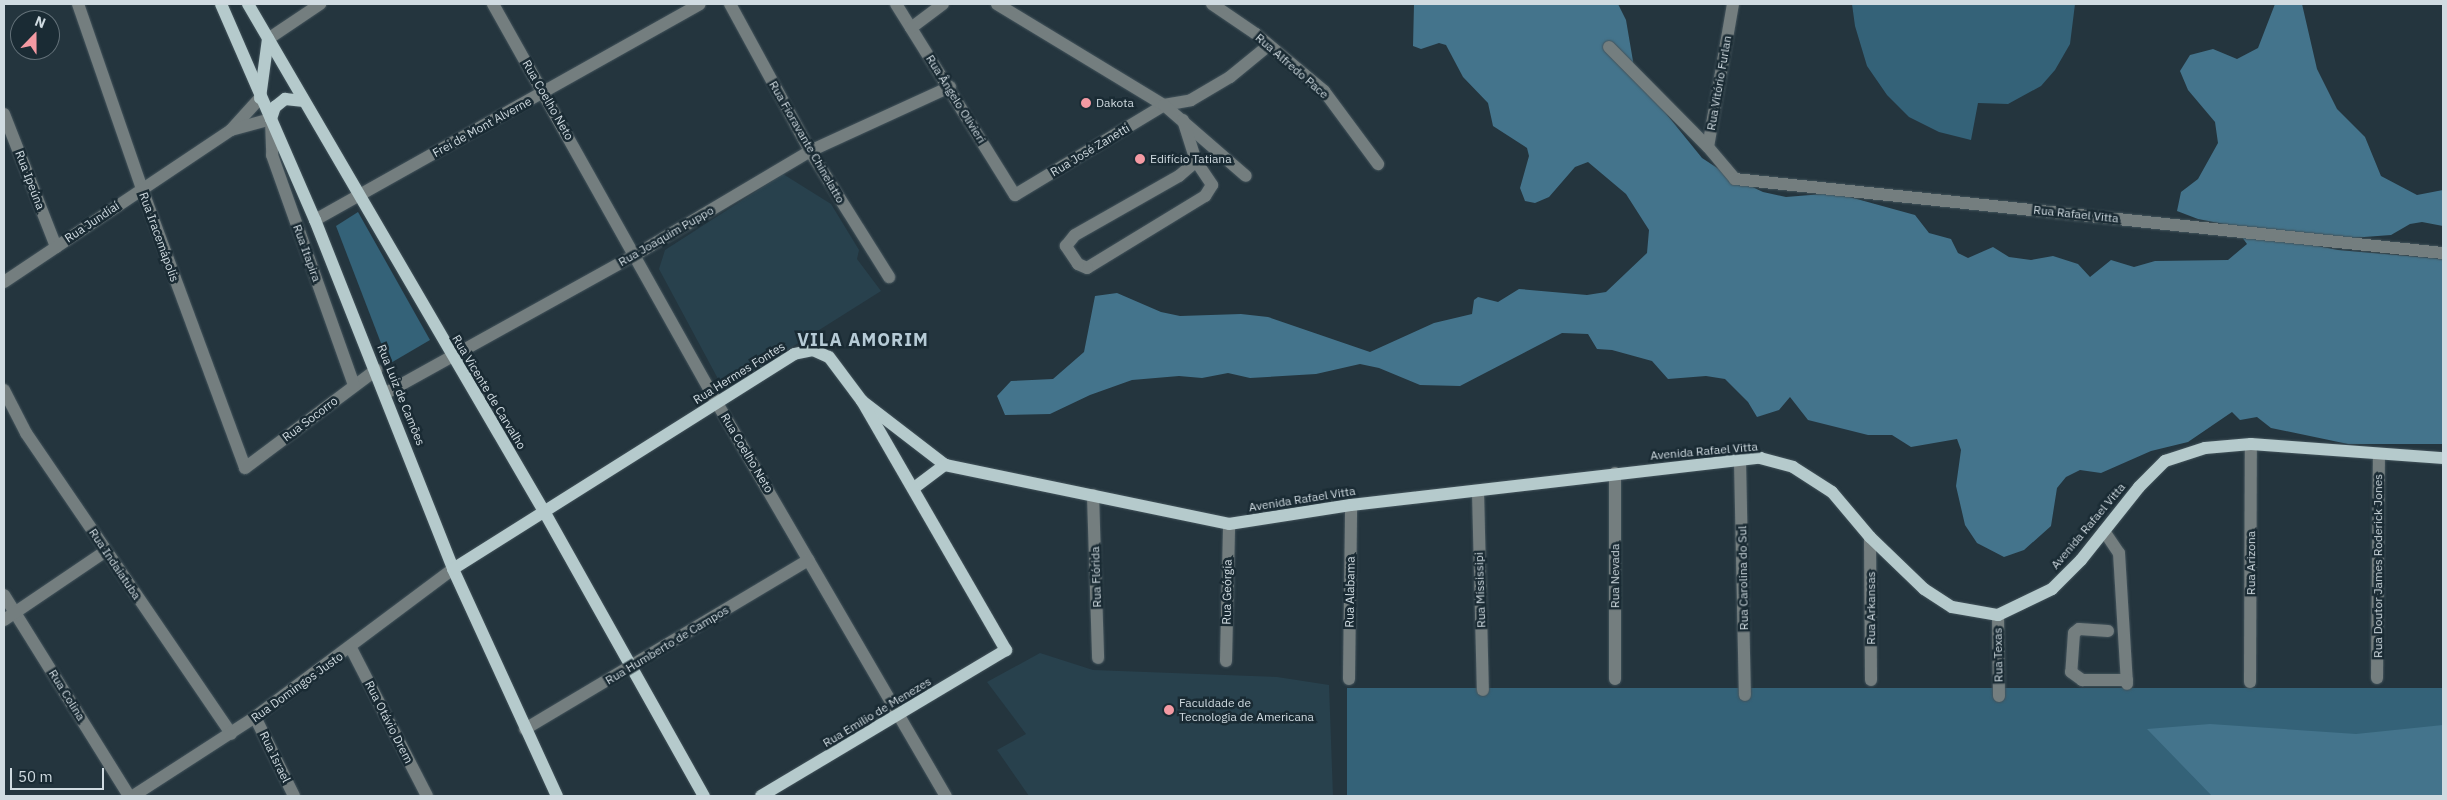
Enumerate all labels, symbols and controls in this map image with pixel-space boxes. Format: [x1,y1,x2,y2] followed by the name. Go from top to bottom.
[10,10,60,60] north arrow
[32,12,48,32] text: N
[1253,30,1331,102] street label: Rua Alfredo Pace
[1704,34,1734,132] street label: Rua Vitório Furlan
[923,52,989,146] street label: Rua Ângelo Olivieri
[519,57,577,143] street label: Rua Coelho Neto
[766,78,848,206] street label: Rua Fioravante Chinelatto
[430,94,534,160] street label: Frei de Mont Alverne
[1096,96,1134,110] place label: Dakota
[1080,97,1092,109] marker: Dakota
[1048,121,1132,179] street label: Rua José Zanetti
[12,148,48,212] street label: Rua Ipeúna
[1150,152,1232,166] place label: Edifício Tatiana
[1134,153,1146,165] marker: Edifício Tatiana
[136,190,182,284] street label: Rua Iracemápolis
[62,198,122,246] street label: Rua Jundiaí
[2033,202,2119,226] street label: Rua Rafael Vitta
[616,203,716,269] street label: Rua Joaquim Puppo
[290,222,324,284] street label: Rua Itapira
[796,329,930,351] district label: VILA AMORIM
[449,332,529,452] street label: Rua Vicente de Carvalho
[690,339,788,407] street label: Rua Hermes Fontes
[374,342,428,448] street label: Rua Luiz de Camões
[279,394,341,444] street label: Rua Socorro
[718,411,776,495] street label: Rua Coelho Neto
[1650,439,1758,463] street label: Avenida Rafael Vitta
[2371,474,2385,658] street label: Rua Doutor James Roderick Jones
[2048,480,2128,572] street label: Avenida Rafael Vitta
[1248,483,1356,515] street label: Avenida Rafael Vitta
[86,526,144,602] street label: Rua Indaiatuba
[1735,526,1751,630] street label: Rua Carolina do Sul
[2244,531,2258,595] street label: Rua Arizona
[1608,544,1622,608] street label: Rua Nevada
[1088,546,1104,608] street label: Rua Flórida
[1471,552,1489,628] street label: Rua Mississipi
[1342,556,1358,628] street label: Rua Alabama
[1219,559,1235,625] street label: Rua Geórgia
[1864,571,1878,645] street label: Rua Arkansas
[603,602,731,688] street label: Rua Humberto de Campos
[1990,628,2006,682] street label: Rua Texas
[248,649,346,725] street label: Rua Domingos Justo
[46,667,88,723] street label: Rua Colina
[820,674,934,750] street label: Rua Emilio de Menezes
[362,678,416,766] street label: Rua Otávio Drem
[1179,696,1314,724] place label: Faculdade de Tecnologia de Americana
[1163,704,1175,716] marker: Faculdade de Tecnologia de Americana
[256,729,294,785] street label: Rua Israel
[12,758,106,790] scale bar
[18,767,53,786] text: 50 m

